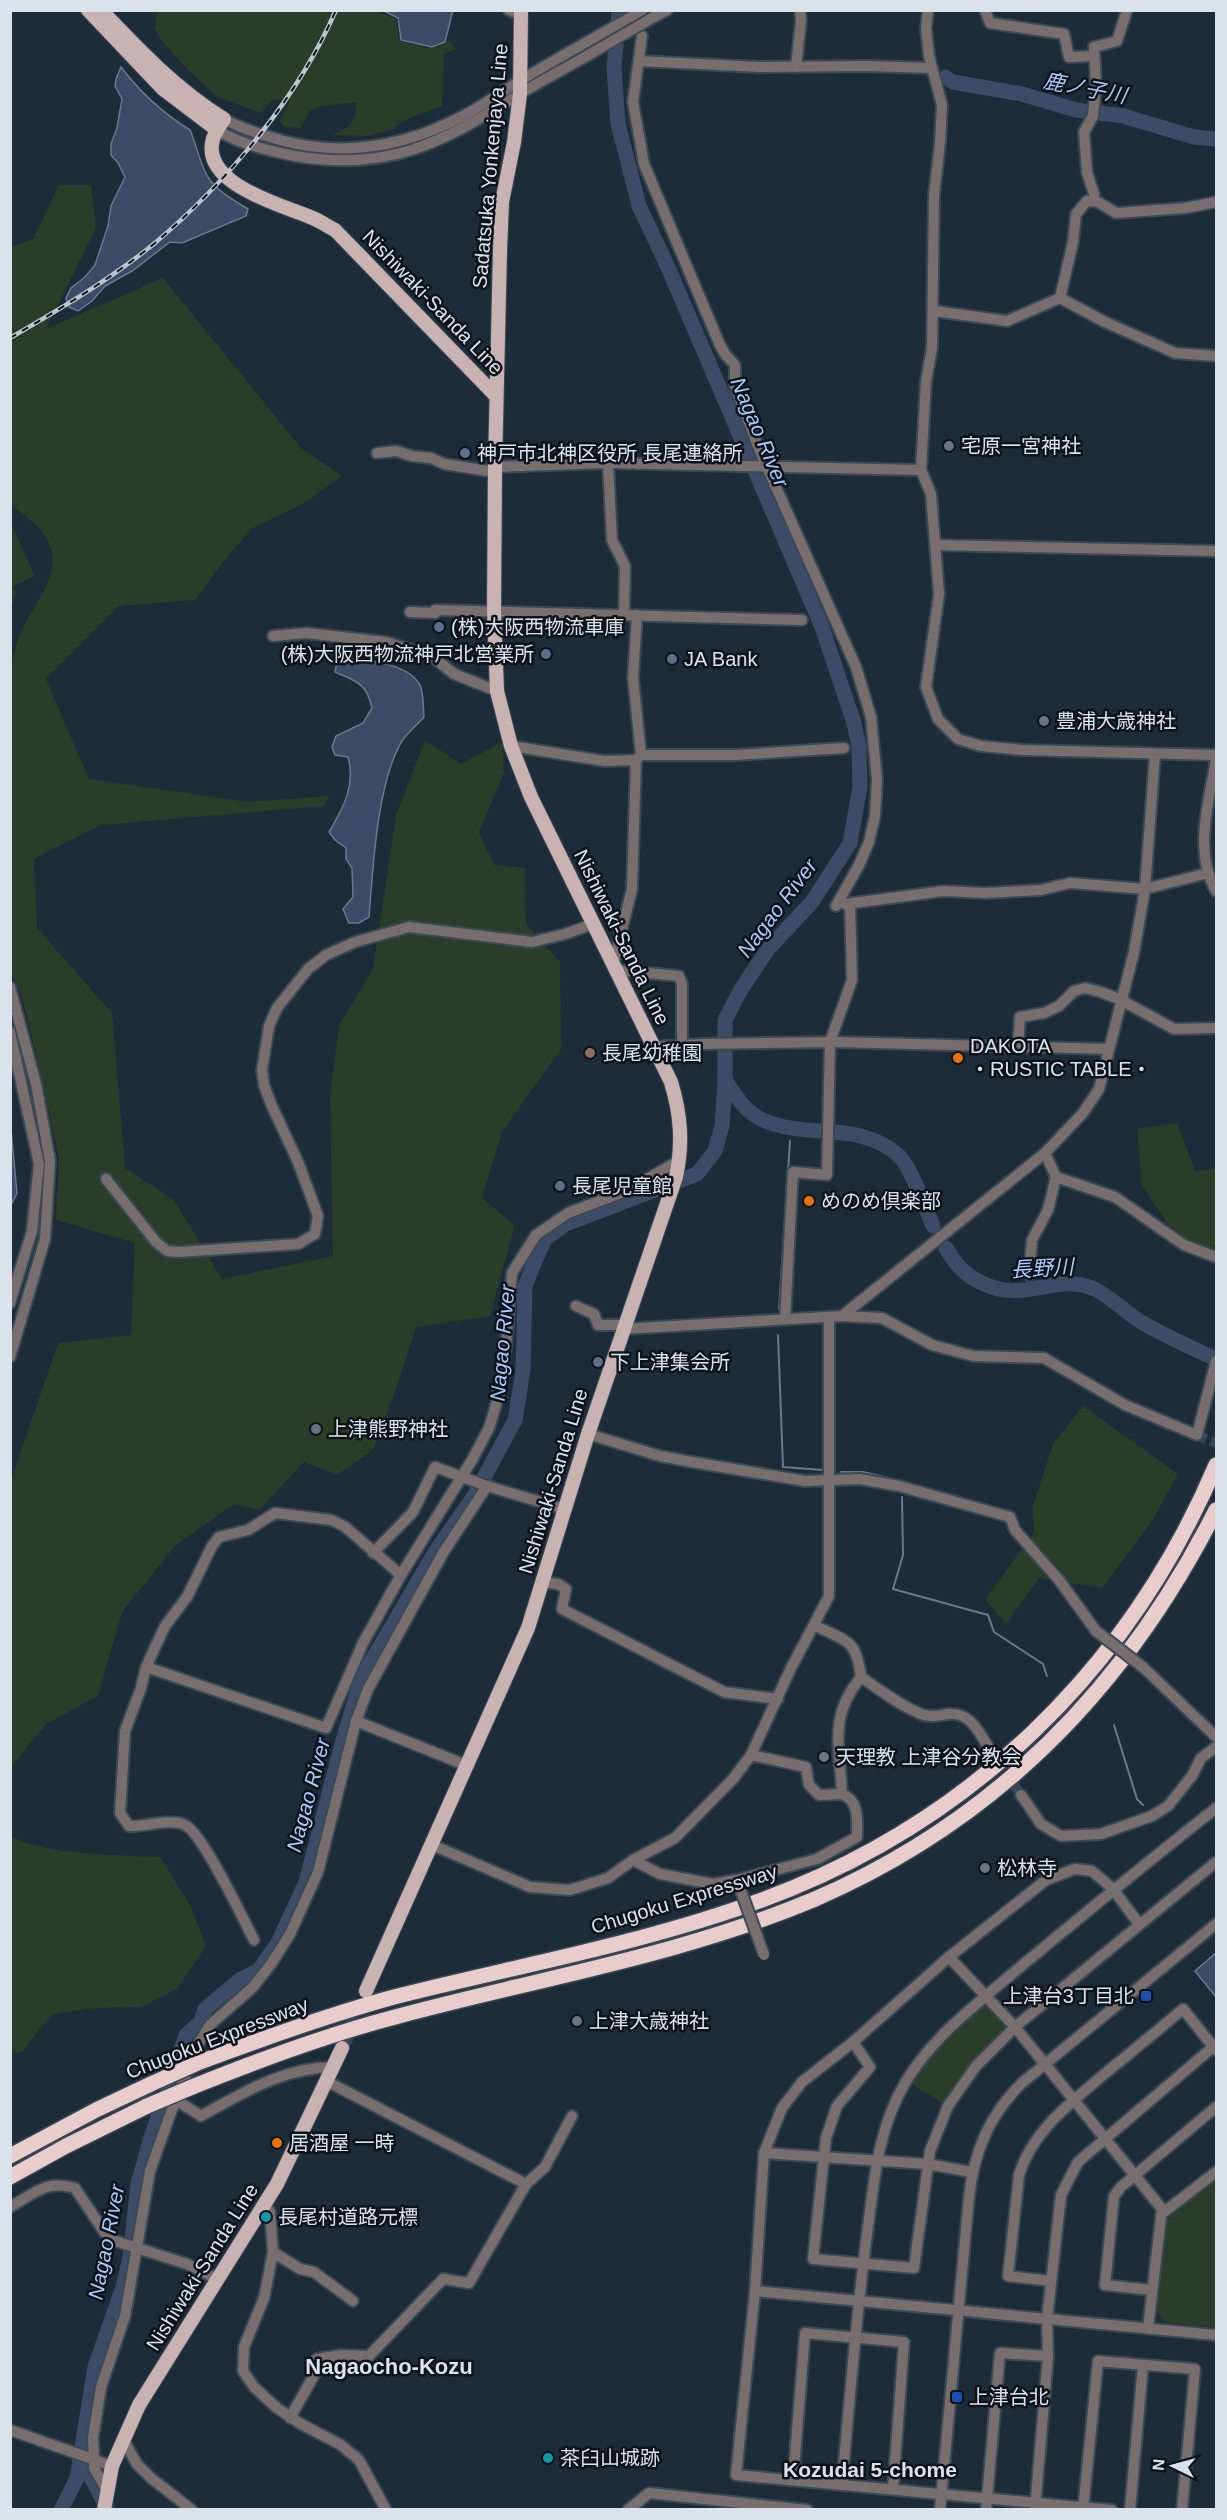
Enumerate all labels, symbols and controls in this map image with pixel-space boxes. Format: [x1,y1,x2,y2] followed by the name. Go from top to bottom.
[468,43,512,289] street label: Sadatsuka Yonkenjaya Line
[1042,69,1130,108] water label: 鹿ノ子川
[358,225,508,379] street label: Nishiwaki-Sanda Line
[727,374,794,491] water label: Nagao River
[961,435,1081,457] place label: 宅原一宮神社
[942,439,956,453] marker: 宅原一宮神社
[477,442,743,464] place label: 神戸市北神区役所 長尾連絡所
[458,446,472,460] marker: 神戸市北神区役所 長尾連絡所
[451,616,624,638] place label: (株)大阪西物流車庫
[432,620,446,634] marker: (株)大阪西物流車庫
[281,643,534,665] place label: (株)大阪西物流神戸北営業所
[539,647,553,661] marker: (株)大阪西物流神戸北営業所
[684,648,758,670] place label: JA Bank
[665,652,679,666] marker: JA Bank
[1056,710,1176,732] place label: 豊浦大歳神社
[1037,714,1051,728] marker: 豊浦大歳神社
[570,846,674,1028] street label: Nishiwaki-Sanda Line
[733,854,822,962] water label: Nagao River
[970,1035,1152,1080] place label: DAKOTA ・RUSTIC TABLE・
[602,1042,702,1064] place label: 長尾幼稚園
[583,1046,597,1060] marker: 長尾幼稚園
[951,1051,965,1065] marker: DAKOTA ・RUSTIC TABLE・
[572,1175,672,1197] place label: 長尾児童館
[553,1179,567,1193] marker: 長尾児童館
[821,1190,941,1212] place label: めのめ倶楽部
[802,1194,816,1208] marker: めのめ倶楽部
[1010,1255,1076,1281] water label: 長野川
[485,1283,519,1402] water label: Nagao River
[610,1351,730,1373] place label: 下上津集会所
[591,1355,605,1369] marker: 下上津集会所
[514,1386,592,1576] street label: Nishiwaki-Sanda Line
[328,1418,448,1440] place label: 上津熊野神社
[309,1422,323,1436] marker: 上津熊野神社
[282,1735,334,1854] water label: Nagao River
[836,1746,1022,1768] place label: 天理教 上津谷分教会
[817,1750,831,1764] marker: 天理教 上津谷分教会
[997,1857,1057,1879] place label: 松林寺
[588,1860,780,1938] street label: Chugoku Expressway
[978,1861,992,1875] marker: 松林寺
[1003,1985,1134,2007] place label: 上津台3丁目北
[1139,1989,1153,2003] marker: 上津台3丁目北
[123,1993,311,2083] street label: Chugoku Expressway
[589,2010,709,2032] place label: 上津大歳神社
[570,2014,584,2028] marker: 上津大歳神社
[289,2132,395,2154] place label: 居酒屋 一時
[270,2136,284,2150] marker: 居酒屋 一時
[142,2180,262,2354] street label: Nishiwaki-Sanda Line
[84,2182,129,2301] water label: Nagao River
[278,2206,418,2228] place label: 長尾村道路元標
[259,2210,273,2224] marker: 長尾村道路元標
[305,2354,473,2379] district label: Nagaocho-Kozu
[969,2386,1049,2408] place label: 上津台北
[950,2390,964,2404] marker: 上津台北
[1143,2436,1203,2496] north arrow
[560,2447,660,2469] place label: 茶臼山城跡
[541,2451,555,2465] marker: 茶臼山城跡
[783,2458,957,2481] district label: Kozudai 5-chome
[1150,2458,1168,2471] text: N

